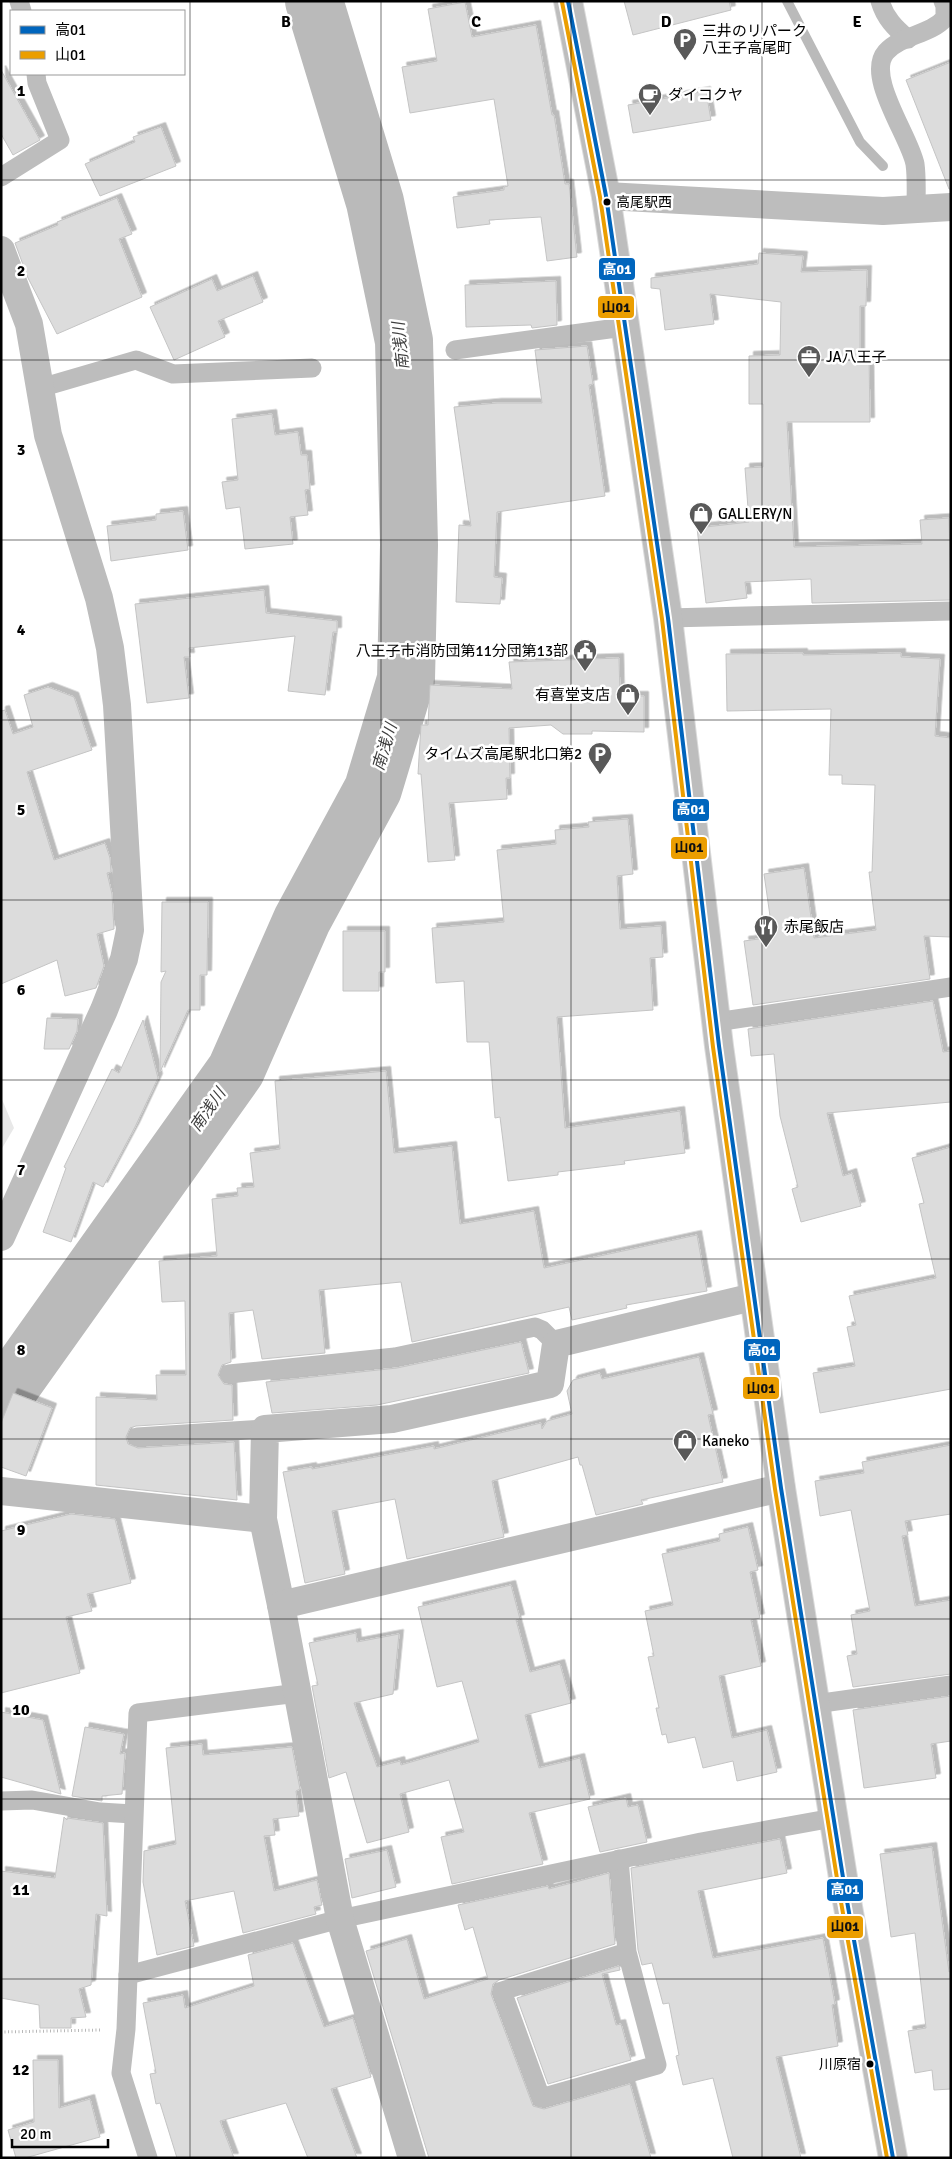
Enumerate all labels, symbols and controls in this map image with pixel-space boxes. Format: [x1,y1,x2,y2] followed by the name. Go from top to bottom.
[10,10,185,75] legend
[281,12,291,32] text: B
[471,12,481,32] text: C
[661,12,672,32] text: D
[852,12,862,32] text: E
[55,21,86,39] text: 高01
[702,22,807,57] place label: 三井のリパーク 八王子高尾町
[672,27,698,61] parking icon: 三井のリパーク 八王子高尾町
[55,46,86,64] text: 山01
[17,81,26,101] text: 1
[637,82,663,116] cafe icon: ダイコクヤ
[668,86,743,104] place label: ダイコクヤ
[616,194,672,211] place label: 高尾駅西
[602,197,612,207] marker: 高尾駅西
[598,257,636,281] line badge: 高01
[17,261,25,281] text: 2
[602,261,632,278] text: 高01
[597,295,635,319] line badge: 山01
[601,299,631,316] text: 山01
[388,319,413,371] water label: 南浅川
[796,344,822,378] office icon: JA八王子
[826,348,887,366] place label: JA八王子
[17,440,25,460] text: 3
[688,501,714,535] shop icon: GALLERY/N
[718,505,792,523] place label: GALLERY/N
[17,620,26,640] text: 4
[572,638,598,672] public building icon: 八王子市消防団第11分団第13部
[356,642,568,660] place label: 八王子市消防団第11分団第13部
[615,682,641,716] shop icon: 有喜堂支店
[535,686,610,704] place label: 有喜堂支店
[368,719,402,773] water label: 南浅川
[587,741,613,775] parking icon: タイムズ高尾駅北口第2
[424,745,582,763] place label: タイムズ高尾駅北口第2
[672,798,710,822] line badge: 高01
[17,800,25,820] text: 5
[676,801,706,818] text: 高01
[670,836,708,860] line badge: 山01
[674,839,704,856] text: 山01
[753,914,779,948] restaurant icon: 赤尾飯店
[784,918,844,936] place label: 赤尾飯店
[17,980,26,1000] text: 6
[186,1083,231,1135] water label: 南浅川
[17,1160,26,1180] text: 7
[743,1338,781,1362] line badge: 高01
[17,1340,26,1360] text: 8
[747,1342,777,1359] text: 高01
[742,1376,780,1400] line badge: 山01
[746,1380,776,1397] text: 山01
[672,1428,698,1462] shop icon: Kaneko
[702,1432,749,1450] place label: Kaneko
[17,1520,26,1540] text: 9
[12,1700,30,1720] text: 10
[826,1878,864,1902] line badge: 高01
[12,1880,30,1900] text: 11
[830,1881,860,1898] text: 高01
[826,1915,864,1939] line badge: 山01
[830,1918,860,1935] text: 山01
[819,2056,861,2073] place label: 川原宿
[865,2059,875,2069] marker: 川原宿
[12,2060,30,2080] text: 12
[12,2116,109,2148] scale bar
[20,2125,51,2143] text: 20 m

